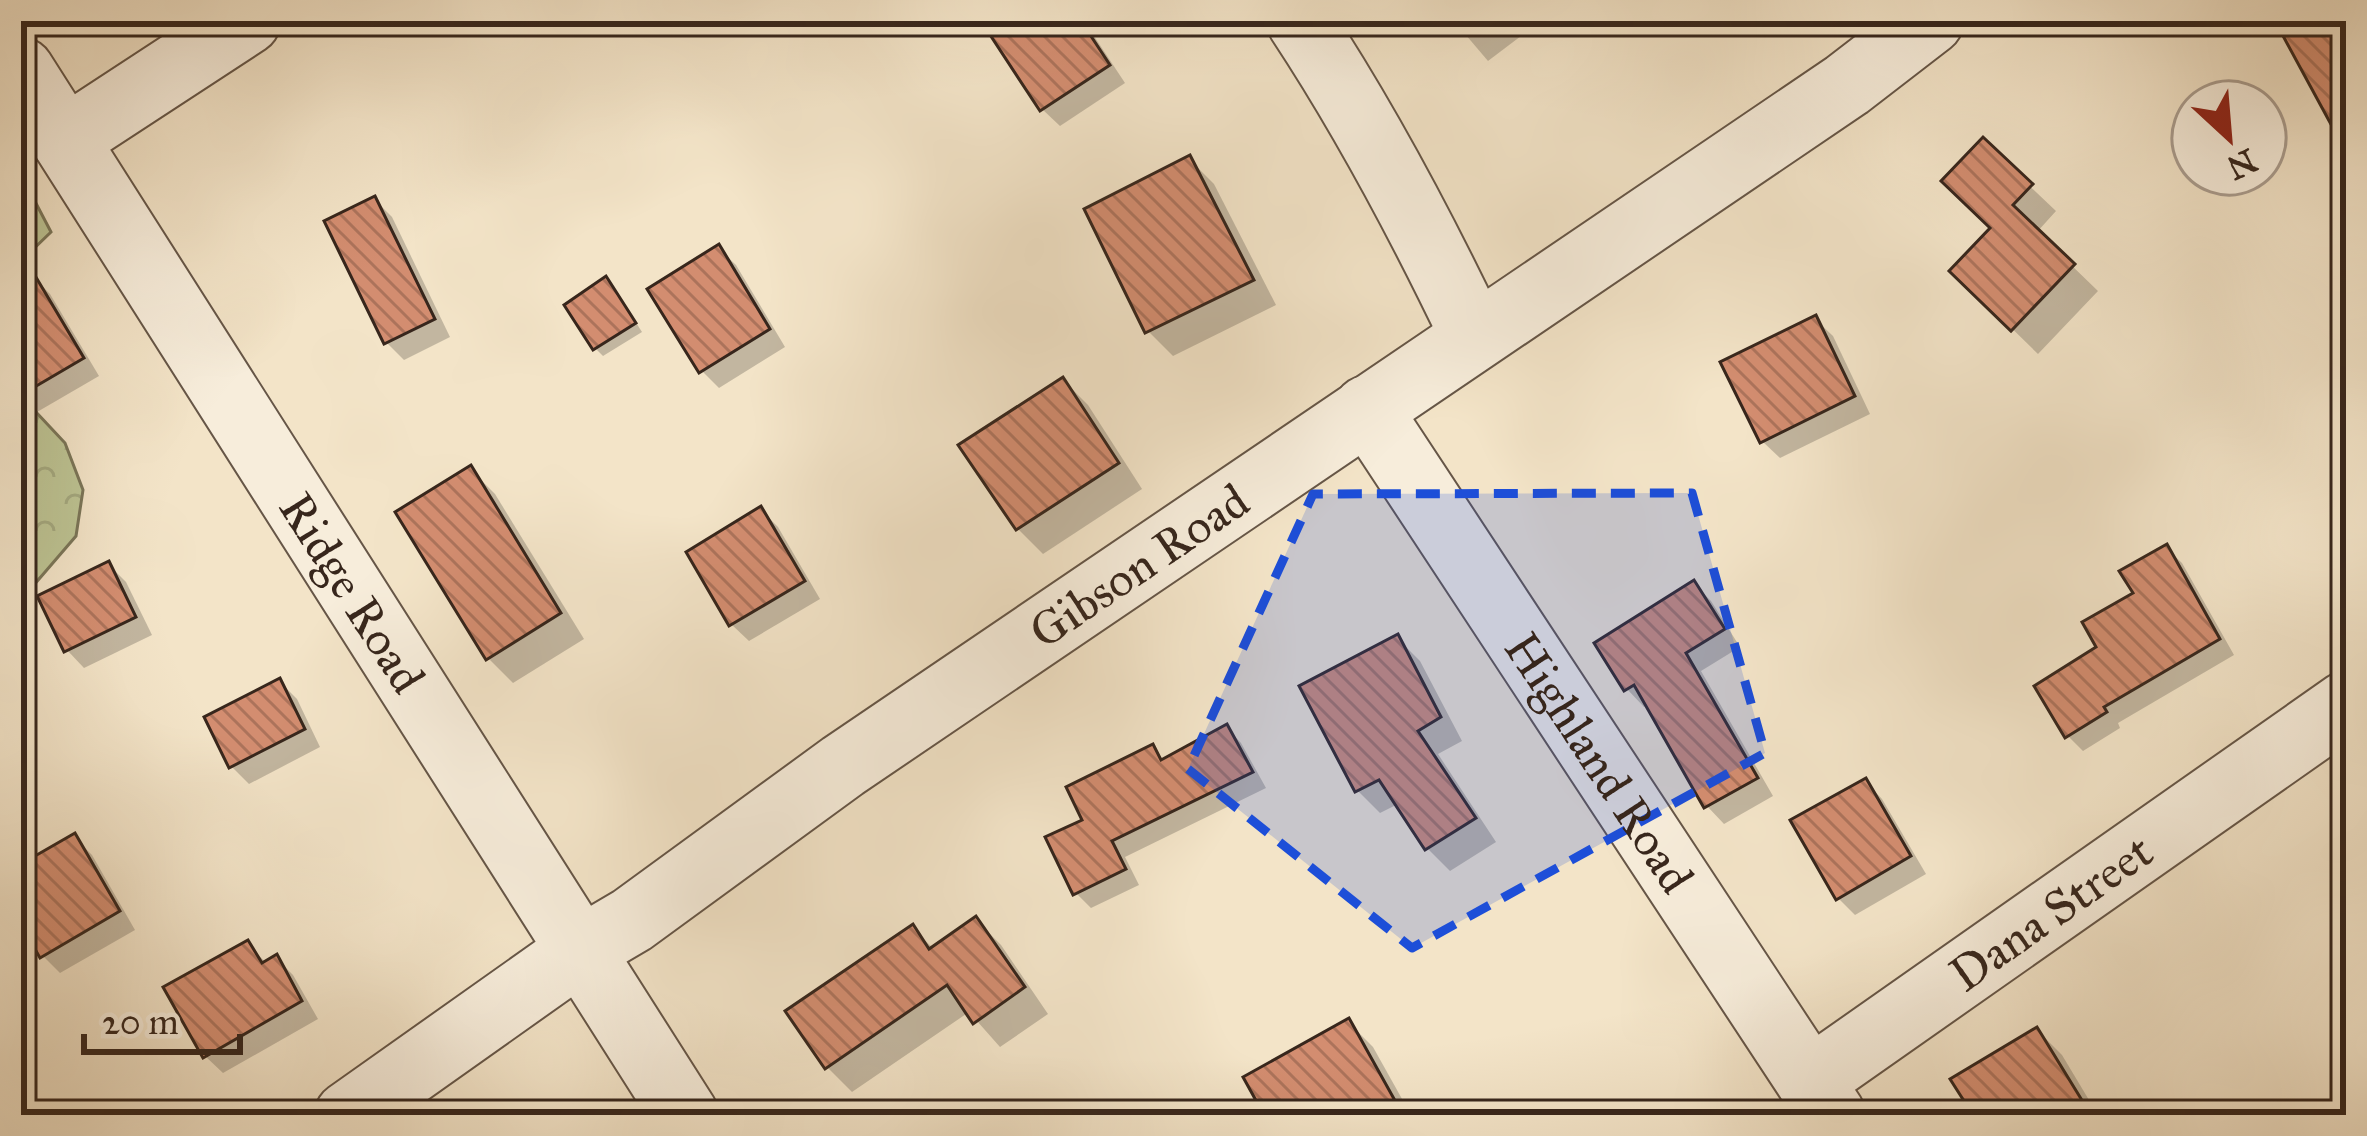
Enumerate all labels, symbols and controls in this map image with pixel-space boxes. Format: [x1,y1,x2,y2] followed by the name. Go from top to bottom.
[2169,78,2289,198] north arrow
[2220,140,2263,188] text: N
[1018,470,1259,661] street label: Gibson Road
[267,481,438,704] street label: Ridge Road
[1493,621,1707,904] street label: Highland Road
[1938,821,2163,1004] street label: Dana Street
[84,980,240,1054] scale bar
[102,1000,179,1044] text: 20 m

